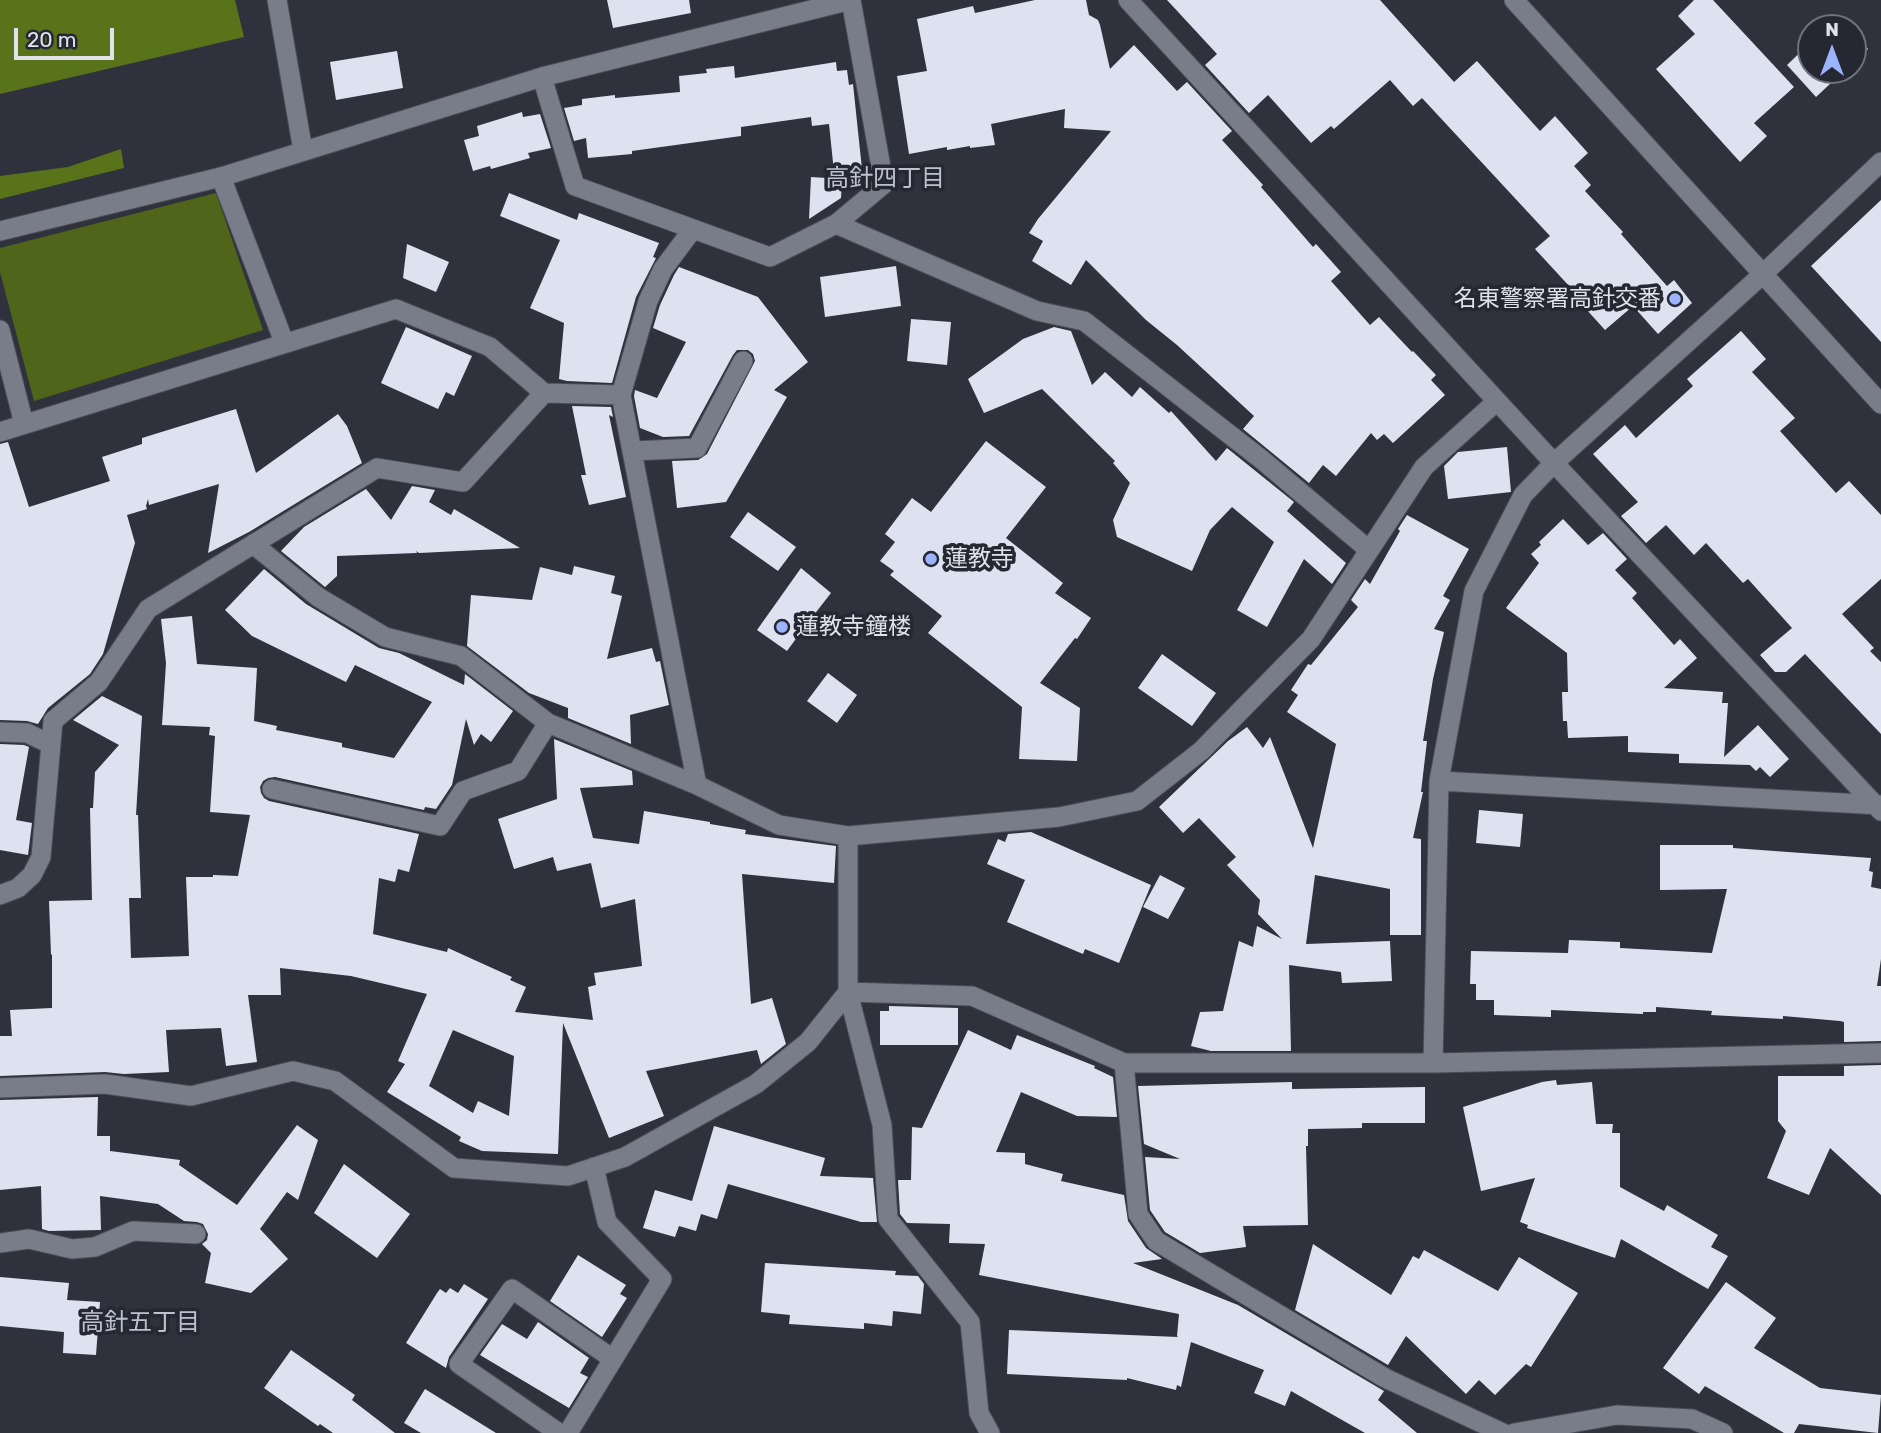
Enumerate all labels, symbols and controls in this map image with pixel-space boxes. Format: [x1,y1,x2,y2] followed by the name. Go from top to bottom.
[18,14,117,58] scale bar
[1797,14,1867,84] north arrow
[1825,18,1839,41] text: N
[27,27,76,52] text: 20 m
[825,165,945,193] district label: 高針四丁目
[1454,285,1661,313] place label: 名東警察署高針交番
[1667,291,1683,307] marker: 名東警察署高針交番
[945,545,1014,573] place label: 蓮教寺
[923,551,939,567] marker: 蓮教寺
[796,613,911,641] place label: 蓮教寺鐘楼
[774,619,790,635] marker: 蓮教寺鐘楼
[80,1309,200,1337] district label: 高針五丁目

